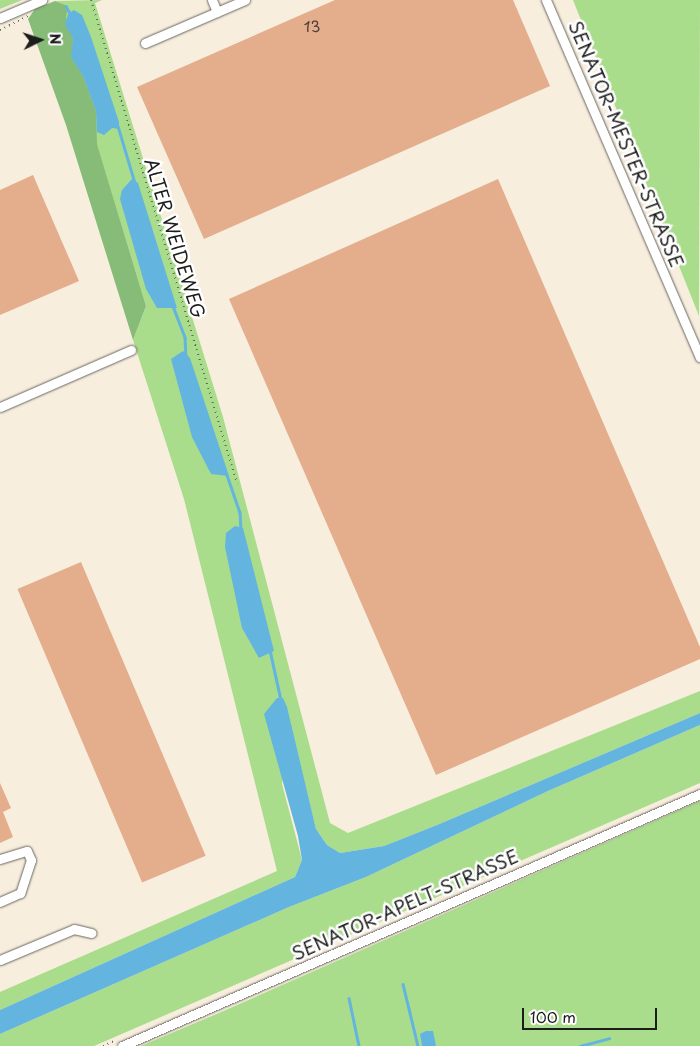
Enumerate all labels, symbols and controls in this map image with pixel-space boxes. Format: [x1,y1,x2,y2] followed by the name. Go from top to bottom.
[15,15,65,65] north arrow
[304,17,320,35] house number: 13
[564,17,688,271] street label: SENATOR-MESTER-STRASSE
[45,33,66,45] text: N
[140,154,210,322] street label: ALTER WEIDEWEG
[288,845,522,965] street label: SENATOR-APELT-STRASSE
[525,998,660,1030] scale bar
[530,1005,576,1028] text: 100 m

